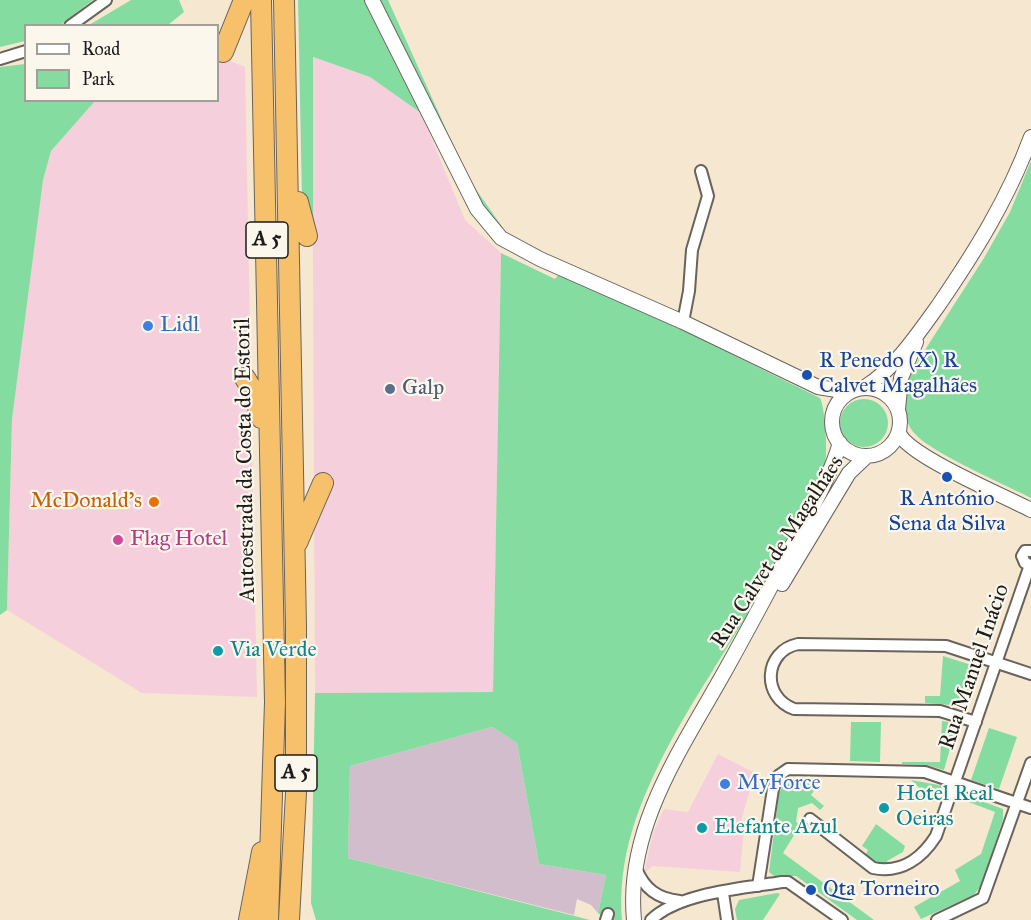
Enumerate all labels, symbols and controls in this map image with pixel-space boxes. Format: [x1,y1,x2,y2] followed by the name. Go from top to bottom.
[24,24,219,102] legend
[82,38,120,60] text: Road
[82,68,115,90] text: Park
[246,222,288,258] road number: A 5
[160,313,199,339] place label: Lidl
[230,318,262,602] street label: Autoestrada da Costa do Estoril
[141,319,155,333] marker: Lidl
[819,349,977,400] place label: R Penedo (X) R Calvet Magalhães
[800,368,814,382] marker: R Penedo (X) R Calvet Magalhães
[402,376,444,402] place label: Galp
[383,382,397,396] marker: Galp
[706,451,850,653] street label: Rua Calvet de Magalhães
[940,470,954,484] marker: R António Sena da Silva
[888,487,1006,538] place label: R António Sena da Silva
[30,489,142,515] place label: McDonald's
[147,495,161,509] marker: McDonald's
[130,527,228,553] place label: Flag Hotel
[111,533,125,547] marker: Flag Hotel
[934,581,1016,753] street label: Rua Manuel Inácio
[230,638,317,664] place label: Via Verde
[211,644,225,658] marker: Via Verde
[275,755,317,791] road number: A 5
[737,771,821,797] place label: MyForce
[718,777,732,791] marker: MyForce
[896,782,993,834] place label: Hotel Real Oeiras
[877,801,891,815] marker: Hotel Real Oeiras
[714,815,838,841] place label: Elefante Azul
[695,821,709,835] marker: Elefante Azul
[823,877,940,903] place label: Qta Torneiro
[804,883,818,897] marker: Qta Torneiro

